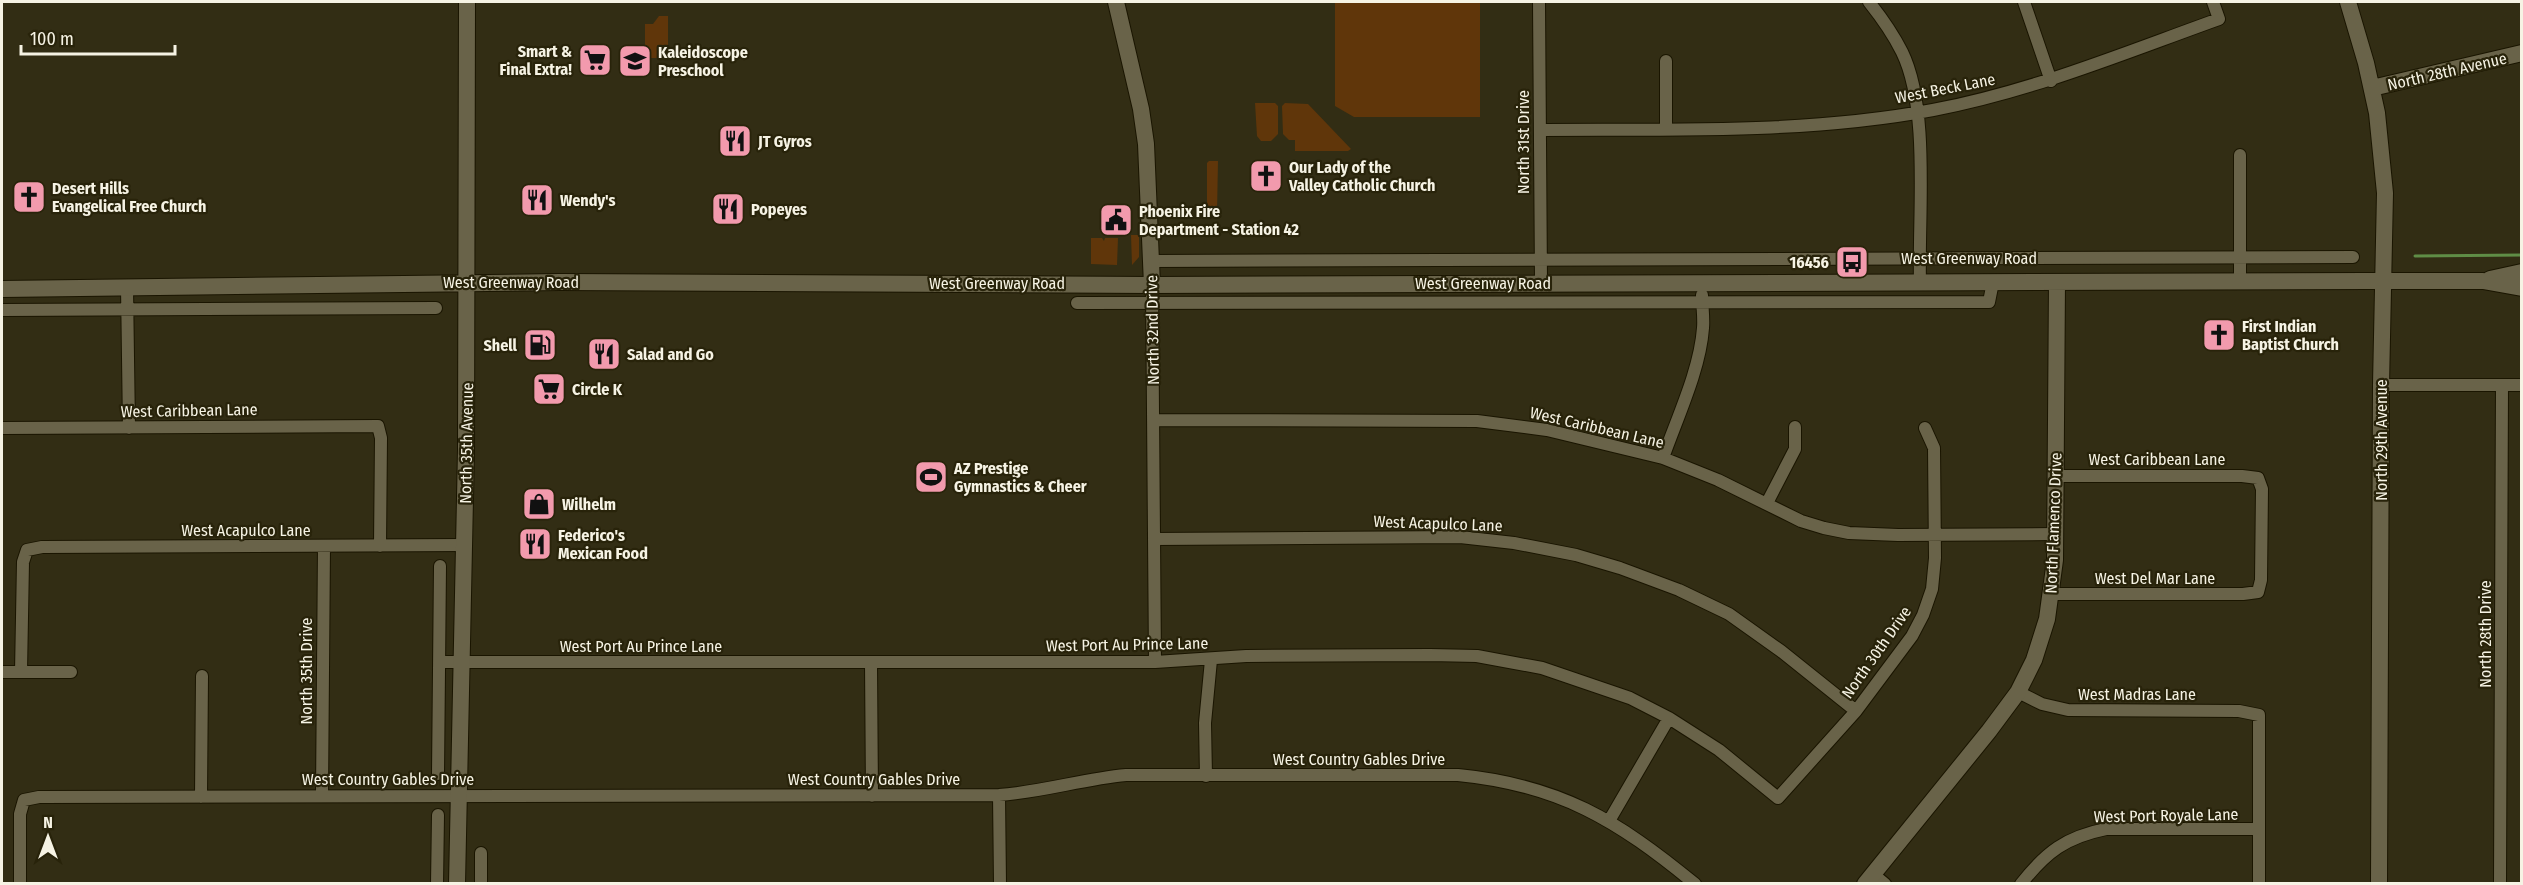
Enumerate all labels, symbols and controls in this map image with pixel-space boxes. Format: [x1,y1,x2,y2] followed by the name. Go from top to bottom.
[21,18,176,56] scale bar
[30,28,74,50] text: 100 m
[500,42,572,79] place label: Smart & Final Extra!
[577,42,613,78] supermarket icon: Smart & Final Extra!
[617,43,653,79] school or university icon: Kaleidoscope Preschool
[658,43,748,80] place label: Kaleidoscope Preschool
[2386,49,2509,94] street label: North 28th Avenue
[1893,69,1997,107] street label: West Beck Lane
[1514,90,1533,194] street label: North 31st Drive
[717,123,753,159] restaurant icon: JT Gyros
[757,132,812,151] place label: JT Gyros
[1248,158,1284,194] church icon: Our Lady of the Valley Catholic Church
[1288,158,1435,195] place label: Our Lady of the Valley Catholic Church
[11,179,47,215] church icon: Desert Hills Evangelical Free Church
[52,179,206,216] place label: Desert Hills Evangelical Free Church
[519,182,555,218] restaurant icon: Wendy's
[560,191,615,210] place label: Wendy's
[710,191,746,227] restaurant icon: Popeyes
[751,200,807,219] place label: Popeyes
[1098,202,1134,238] public building icon: Phoenix Fire Department - Station 42
[1139,202,1299,239] place label: Phoenix Fire Department - Station 42
[1834,244,1870,280] bus stop icon: 16456
[1901,249,2037,268] street label: West Greenway Road
[1790,253,1829,272] place label: 16456
[443,273,579,292] street label: West Greenway Road
[929,274,1065,293] street label: West Greenway Road
[1415,274,1551,293] street label: West Greenway Road
[1142,275,1163,385] street label: North 32nd Drive
[2201,317,2237,353] church icon: First Indian Baptist Church
[2242,317,2339,354] place label: First Indian Baptist Church
[522,327,558,363] fuel station icon: Shell
[483,336,518,355] place label: Shell
[586,336,622,372] restaurant icon: Salad and Go
[627,345,714,364] place label: Salad and Go
[531,371,567,407] supermarket icon: Circle K
[2372,379,2391,501] street label: North 29th Avenue
[572,380,623,399] place label: Circle K
[456,382,477,504] street label: North 35th Avenue
[120,400,258,421] street label: West Caribbean Lane
[1528,403,1666,452] street label: West Caribbean Lane
[2089,450,2226,469] street label: West Caribbean Lane
[2042,452,2065,594] street label: North Flamenco Drive
[913,459,949,495] sports icon: AZ Prestige Gymnastics & Cheer
[953,459,1087,496] place label: AZ Prestige Gymnastics & Cheer
[521,486,557,522] shop icon: Wilhelm
[562,495,616,514] place label: Wilhelm
[1373,512,1503,535] street label: West Acapulco Lane
[181,521,311,540] street label: West Acapulco Lane
[517,526,553,562] restaurant icon: Federico's Mexican Food
[558,526,648,563] place label: Federico's Mexican Food
[2095,569,2215,588] street label: West Del Mar Lane
[2476,580,2495,688] street label: North 28th Drive
[1838,603,1915,702] street label: North 30th Drive
[297,617,316,724] street label: North 35th Drive
[1046,634,1208,655] street label: West Port Au Prince Lane
[560,637,722,656] street label: West Port Au Prince Lane
[2078,685,2196,704] street label: West Madras Lane
[1273,750,1445,769] street label: West Country Gables Drive
[302,770,474,789] street label: West Country Gables Drive
[788,770,960,789] street label: West Country Gables Drive
[2093,805,2239,826] street label: West Port Royale Lane
[18,807,78,867] north arrow
[43,813,53,832] text: N

